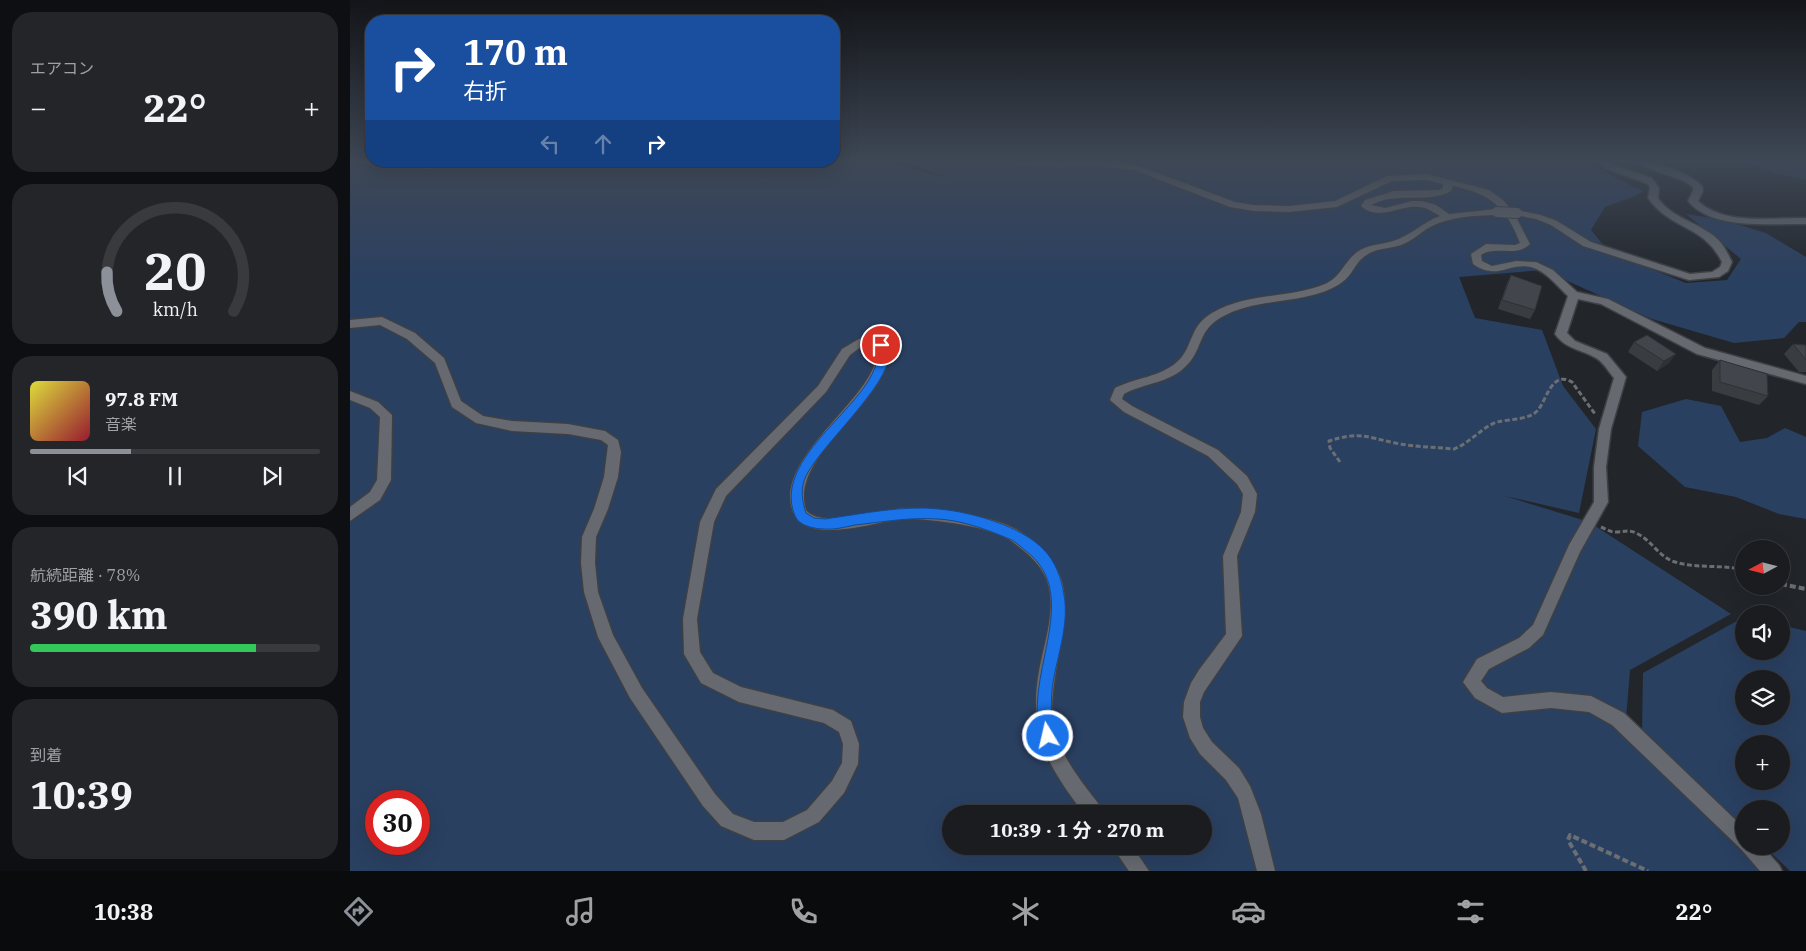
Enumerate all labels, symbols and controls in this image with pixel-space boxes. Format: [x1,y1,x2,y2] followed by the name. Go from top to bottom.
[463,29,568,75] text: 170 m
[380,35,445,100] icon: right
[30,58,94,78] text: エアコン
[463,76,507,105] text: 右折
[143,83,207,132] text: 22°
[30,89,47,126] text: −
[303,89,320,126] text: +
[536,130,564,158] icon: left
[589,130,617,158] icon: ahead
[642,130,670,158] icon: right
[144,237,206,304] text: 20
[152,298,198,321] text: km/h
[860,324,902,366] pin
[867,331,895,359] icon: arrive
[105,387,178,411] text: 97.8 FM
[105,414,137,434] text: 音楽
[64,462,92,490] icon: previous
[161,462,189,490] icon: pause
[258,462,286,490] icon: next
[1735,540,1790,595] north arrow
[1735,540,1790,855] map controls
[30,565,140,585] text: 航続距離 · 78%
[30,590,168,639] text: 390 km
[1735,605,1790,660] button: sound
[1735,670,1790,725] button: layers
[1021,709,1073,761] position arrow
[1735,735,1790,790] button: +
[30,745,62,765] text: 到着
[30,770,133,819] text: 10:39
[365,790,430,855] speed limit sign: 30
[1735,800,1790,855] button: −
[990,818,1164,842] text: 10:39 · 1 分 · 270 m
[341,894,376,929] icon: directions
[563,894,598,929] icon: music
[786,894,821,929] icon: phone
[1008,894,1043,929] icon: climate
[1231,894,1266,929] icon: car
[1453,894,1488,929] icon: filters
[94,897,153,926] text: 10:38
[1675,897,1712,926] text: 22°

